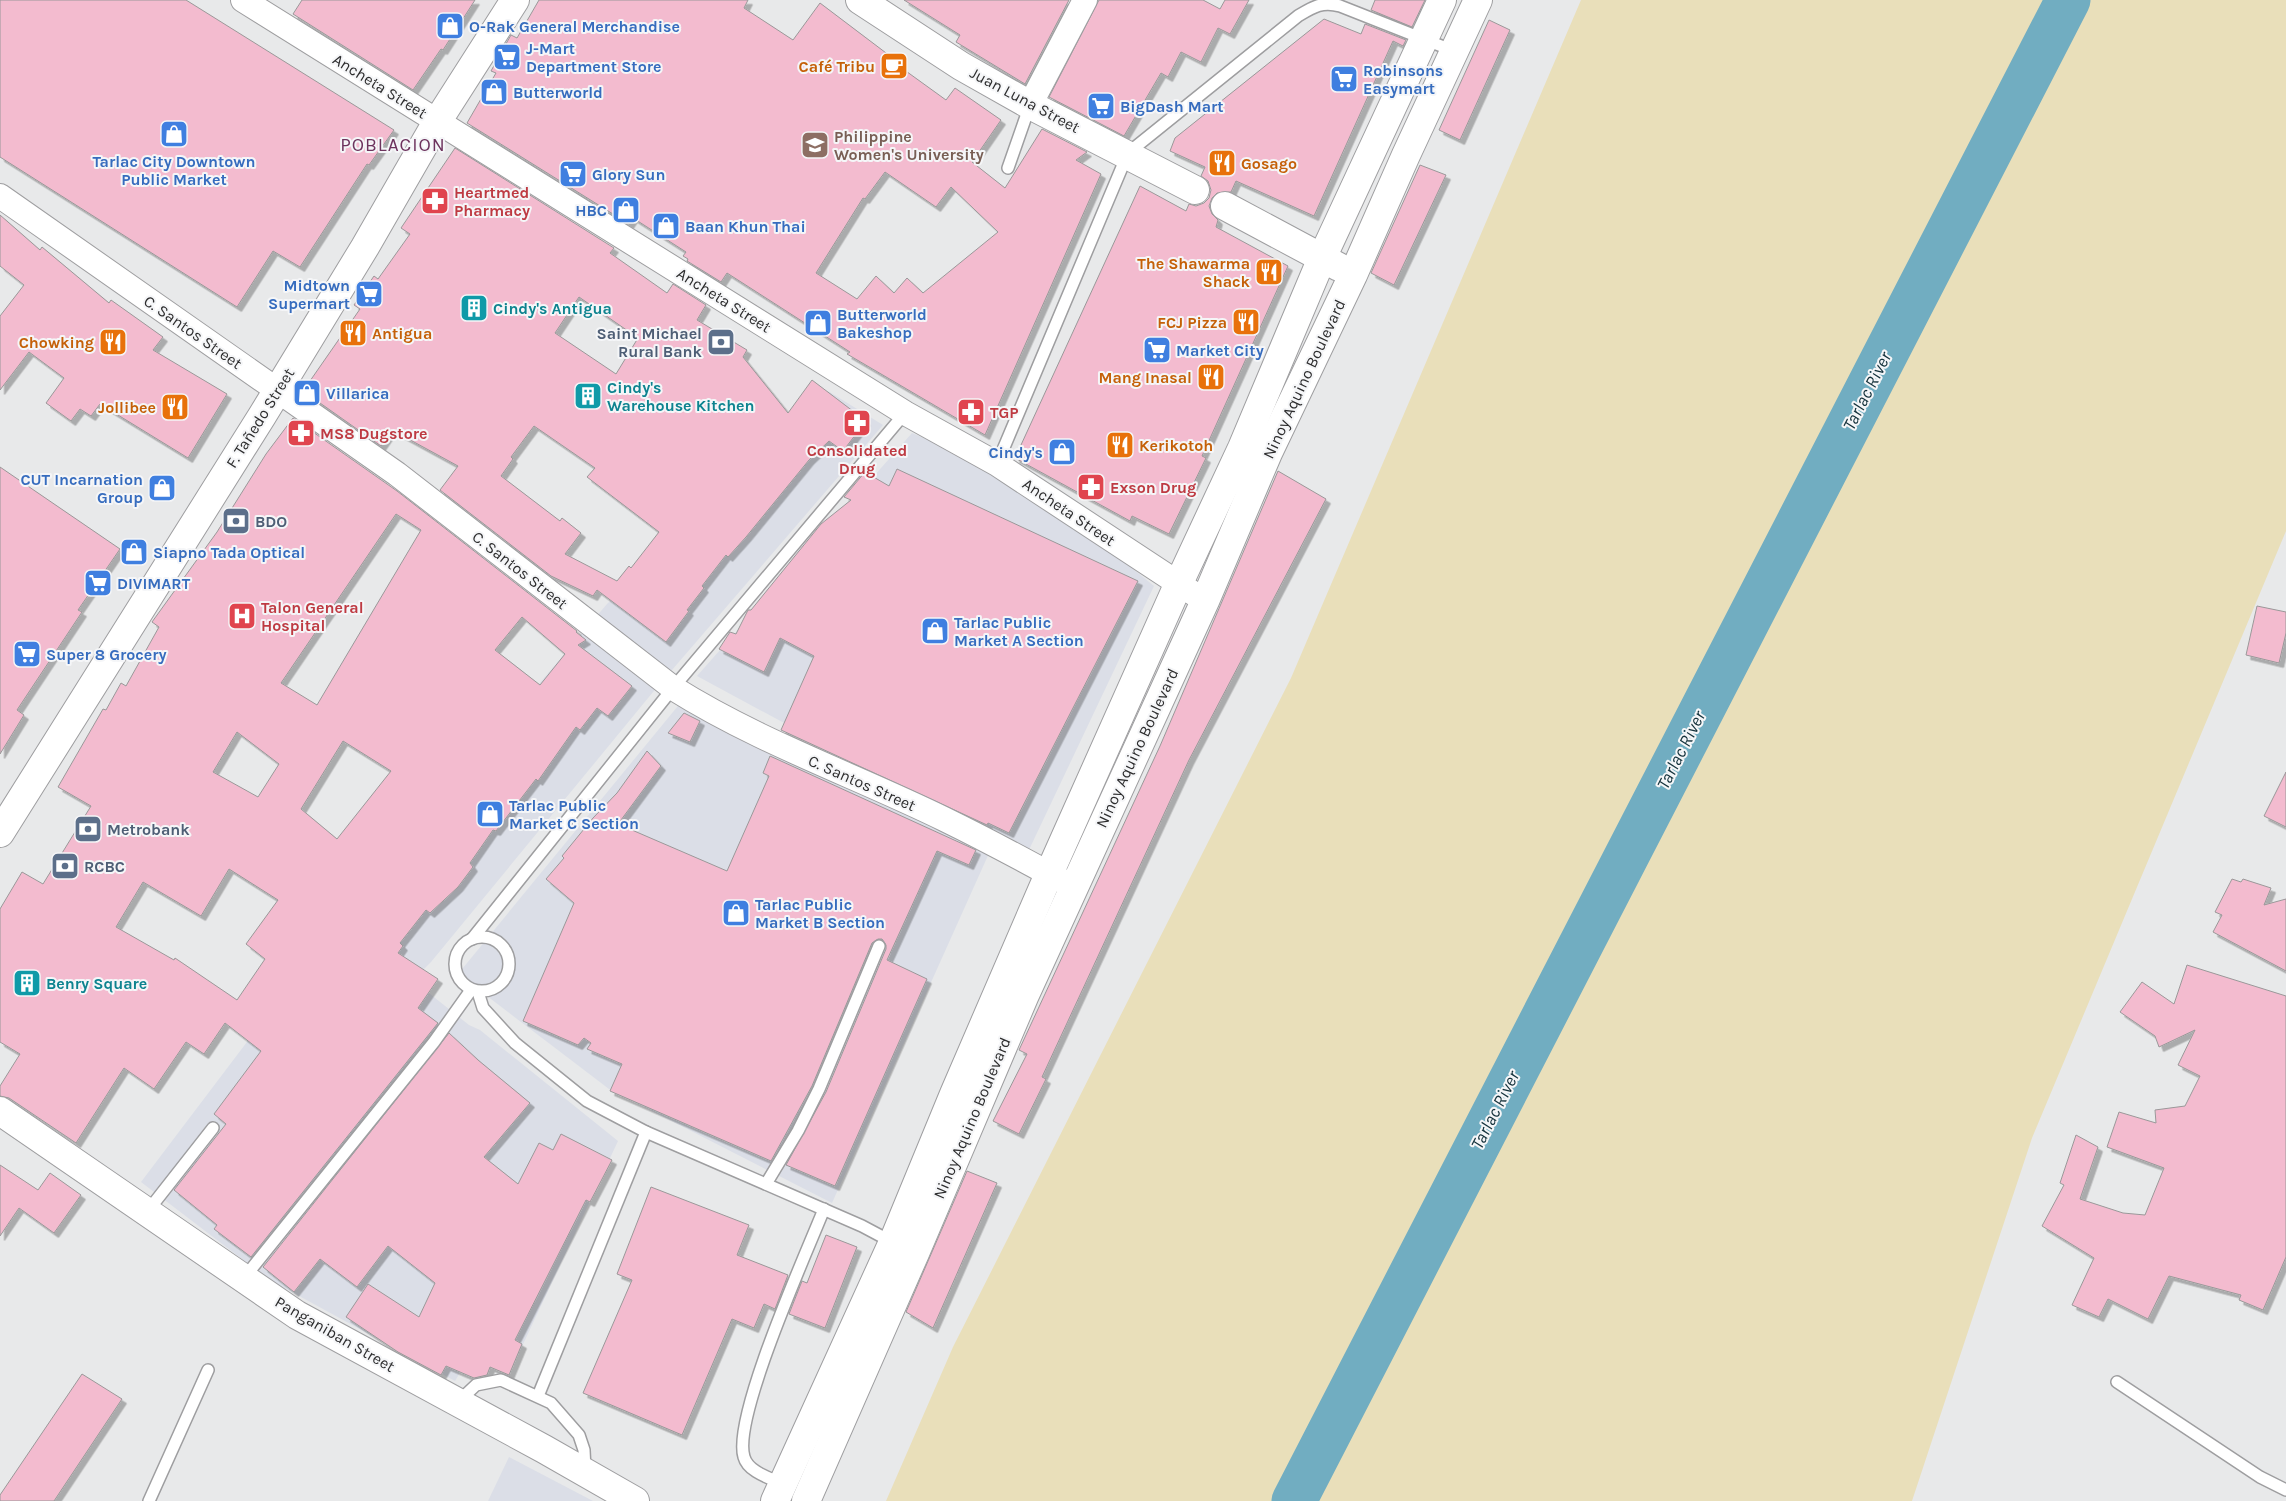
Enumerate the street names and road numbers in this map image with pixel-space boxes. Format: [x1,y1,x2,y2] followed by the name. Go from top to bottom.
[329,49,431,123] street label: Ancheta Street
[967,63,1083,137] street label: Juan Luna Street
[673,263,775,337] street label: Ancheta Street
[140,291,246,373] street label: C. Santos Street
[1259,296,1349,462] street label: Ninoy Aquino Boulevard
[222,365,298,471] street label: F. Tañedo Street
[1019,474,1119,550] street label: Ancheta Street
[469,527,571,613] street label: C. Santos Street
[1092,665,1182,831] street label: Ninoy Aquino Boulevard
[805,751,919,815] street label: C. Santos Street
[929,1034,1015,1202] street label: Ninoy Aquino Boulevard
[272,1292,398,1376] street label: Panganiban Street

